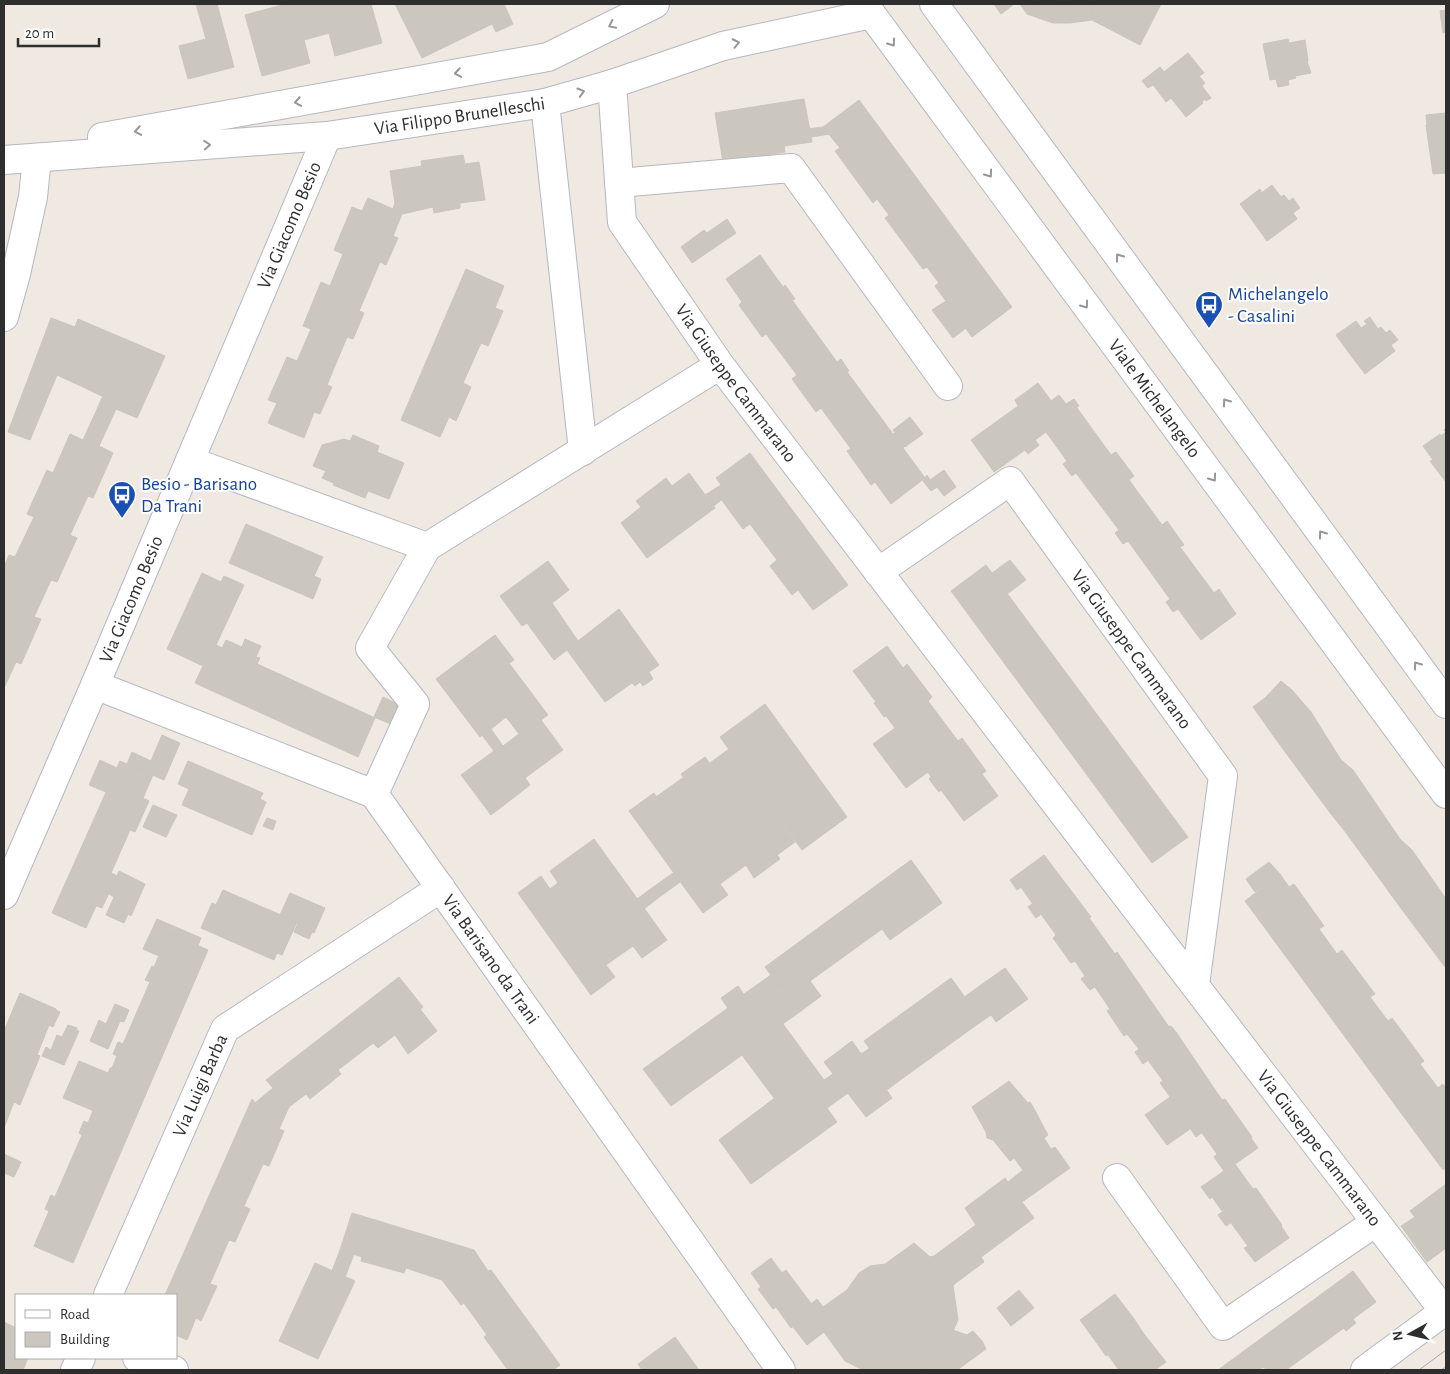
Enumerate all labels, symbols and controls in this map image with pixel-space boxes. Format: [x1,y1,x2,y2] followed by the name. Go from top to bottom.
[18,15,99,47] scale bar
[608,19,617,30] one-way arrow
[25,26,54,41] text: 20 m
[887,37,895,46] one-way arrow
[732,39,741,49] one-way arrow
[454,68,462,78] one-way arrow
[577,88,585,98] one-way arrow
[373,94,546,138] street label: Via Filippo Brunelleschi
[294,97,303,107] one-way arrow
[134,125,143,135] one-way arrow
[204,140,212,151] one-way arrow
[254,159,325,292] street label: Via Giacomo Besio
[983,168,992,178] one-way arrow
[1117,254,1125,263] one-way arrow
[1228,285,1329,326] place label: Michelangelo - Casalini
[1194,290,1224,329] bus stop icon: Michelangelo - Casalini
[1079,299,1089,308] one-way arrow
[672,301,800,466] street label: Via Giuseppe Cammarano
[1105,336,1204,461] street label: Viale Michelangelo
[1223,399,1231,408] one-way arrow
[1207,472,1216,482] one-way arrow
[141,475,257,516] place label: Besio - Barisano Da Trani
[107,480,137,519] bus stop icon: Besio - Barisano Da Trani
[1319,531,1327,540] one-way arrow
[96,533,166,666] street label: Via Giacomo Besio
[1068,566,1195,732] street label: Via Giuseppe Cammarano
[1415,662,1423,671] one-way arrow
[439,891,543,1028] street label: Via Barisano da Trani
[169,1031,231,1140] street label: Via Luigi Barba
[1254,1067,1385,1230] street label: Via Giuseppe Cammarano
[15,1294,178,1359] legend
[60,1307,90,1322] text: Road
[1385,1309,1435,1359] north arrow
[1391,1330,1406,1341] text: N
[60,1332,110,1347] text: Building

